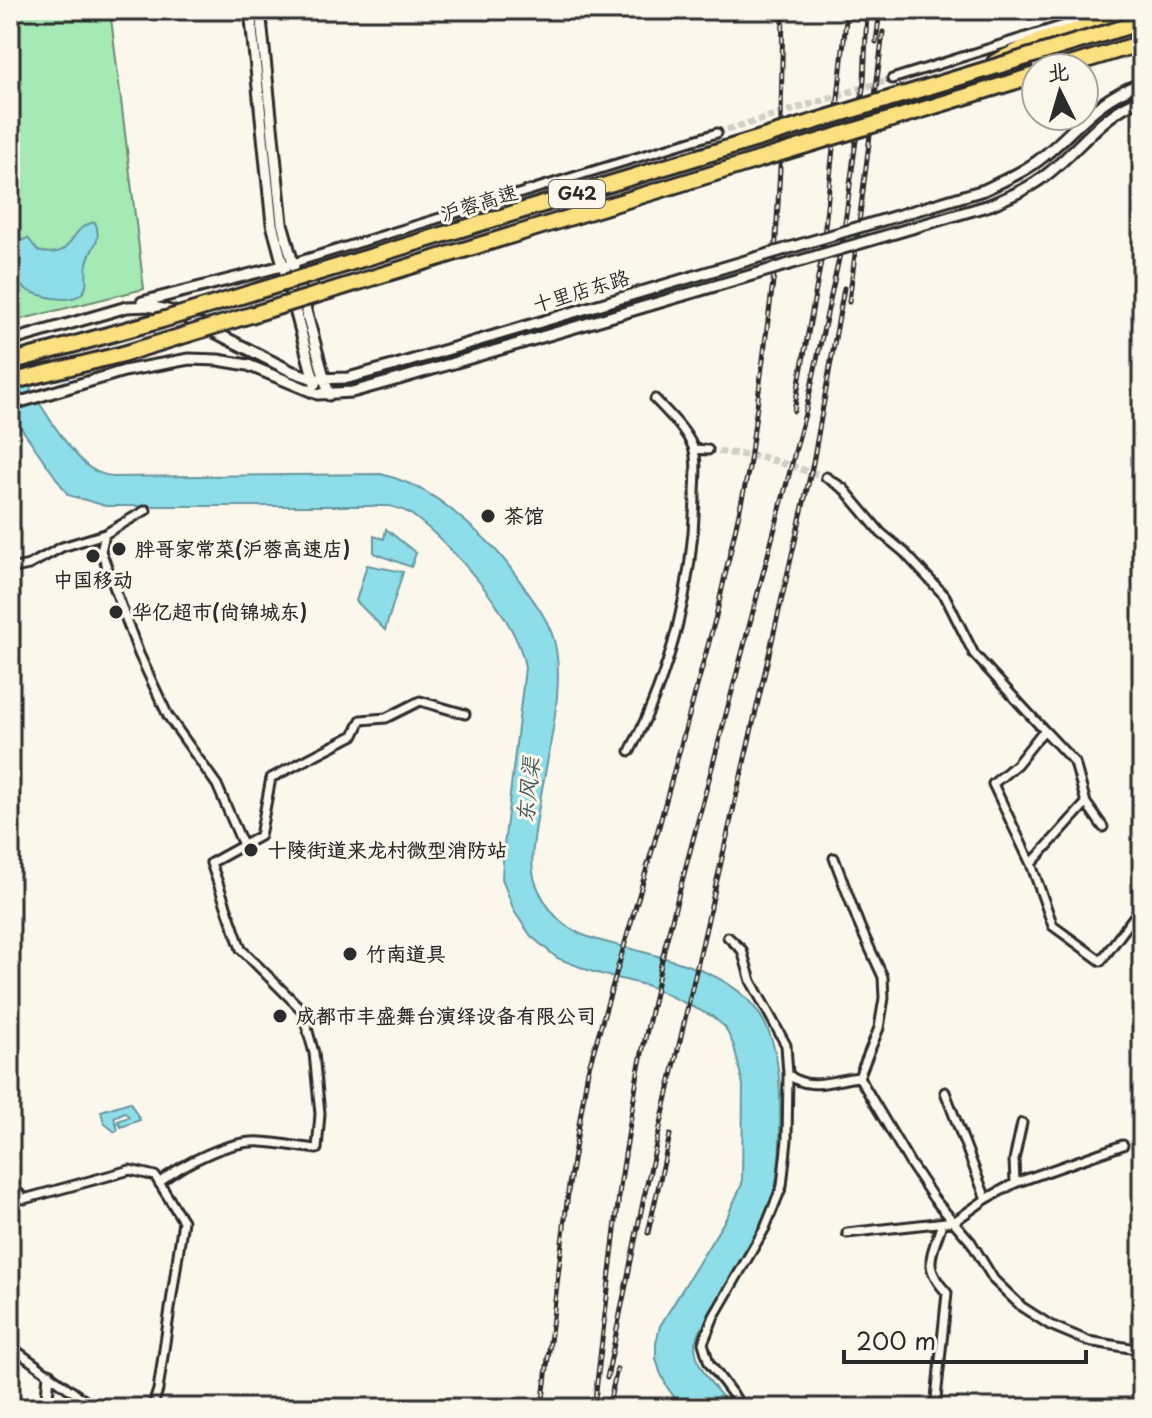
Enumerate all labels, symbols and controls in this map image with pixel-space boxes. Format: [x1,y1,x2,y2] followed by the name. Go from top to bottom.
[1020,52,1100,132] north arrow
[1046,53,1071,88] text: 北
[436,176,521,228] street label: 沪蓉高速
[549,180,605,208] road number: G42
[529,261,634,319] street label: 十里店东路
[504,500,544,530] place label: 茶馆
[479,507,497,525] marker: 茶馆
[135,533,350,563] place label: 胖哥家常菜(沪蓉高速店)
[110,540,128,558] marker: 胖哥家常菜(沪蓉高速店)
[84,547,102,565] marker: 中国移动
[53,564,133,594] place label: 中国移动
[132,596,307,626] place label: 华亿超市(尚锦城东)
[107,603,125,621] marker: 华亿超市(尚锦城东)
[507,753,547,824] water label: 东风渠
[267,834,507,864] place label: 十陵街道来龙村微型消防站
[242,841,260,859] marker: 十陵街道来龙村微型消防站
[366,938,446,968] place label: 竹南道具
[341,945,359,963] marker: 竹南道具
[296,1000,596,1030] place label: 成都市丰盛舞台演绎设备有限公司
[271,1007,289,1025] marker: 成都市丰盛舞台演绎设备有限公司
[844,1314,1086,1364] scale bar
[856,1322,936,1358] text: 200 m

